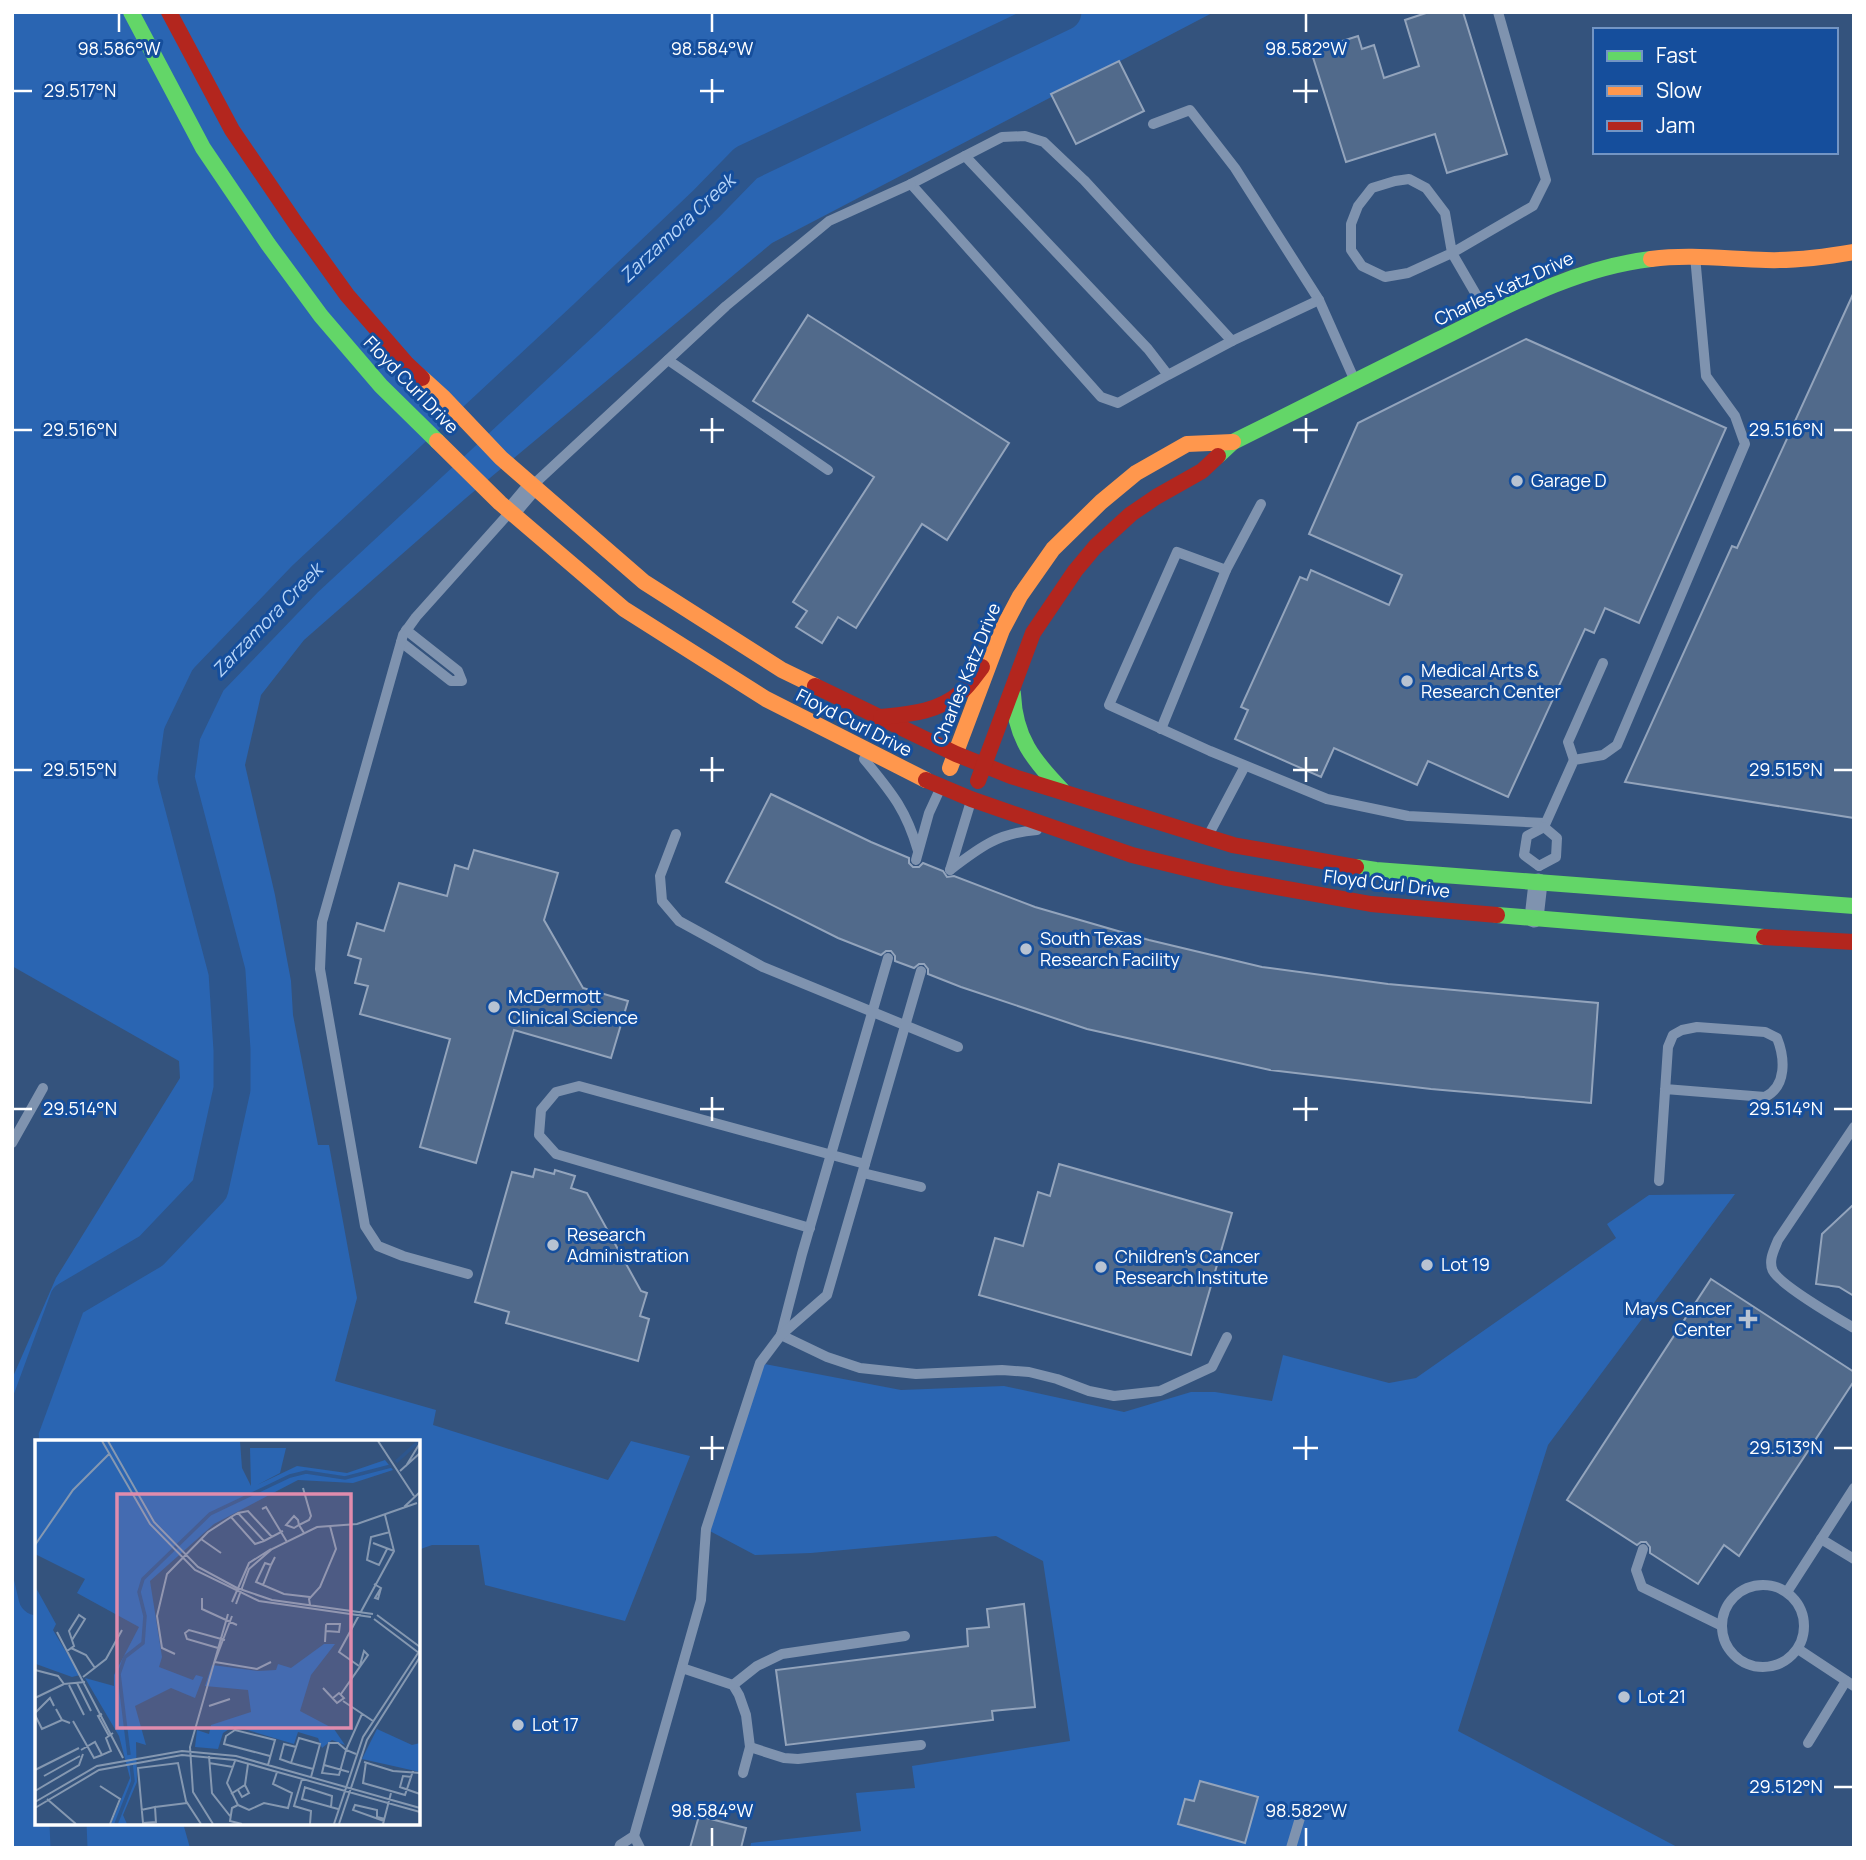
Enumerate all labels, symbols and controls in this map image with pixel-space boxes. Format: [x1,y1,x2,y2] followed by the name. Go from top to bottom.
[1593,28,1838,154] legend
[77,36,161,60] text: 98.586°W
[671,36,753,60] text: 98.584°W
[1265,36,1347,60] text: 98.582°W
[1656,41,1697,69] text: Fast
[1656,76,1702,104] text: Slow
[44,78,116,102] text: 29.517°N
[1656,111,1695,139] text: Jam
[614,166,742,288] water label: Zarzamora Creek
[1430,245,1577,331] street label: Charles Katz Drive
[359,330,464,438] street label: Floyd Curl Drive
[43,417,117,441] text: 29.516°N
[1749,417,1823,441] text: 29.516°N
[1531,468,1607,492] place label: Garage D
[1509,473,1525,489] marker: Garage D
[206,555,330,683] water label: Zarzamora Creek
[927,599,1005,748] street label: Charles Katz Drive
[1421,658,1561,703] place label: Medical Arts & Research Center
[1399,673,1415,689] marker: Medical Arts & Research Center
[792,683,916,762] street label: Floyd Curl Drive
[43,757,117,781] text: 29.515°N
[1749,757,1823,781] text: 29.515°N
[1323,863,1452,903] street label: Floyd Curl Drive
[1040,926,1180,971] place label: South Texas Research Facility
[1018,941,1034,957] marker: South Texas Research Facility
[508,984,638,1029] place label: McDermott Clinical Science
[486,999,502,1015] marker: McDermott Clinical Science
[43,1096,117,1120] text: 29.514°N
[1749,1096,1823,1120] text: 29.514°N
[567,1222,689,1267] place label: Research Administration
[545,1237,561,1253] marker: Research Administration
[1115,1244,1268,1289] place label: Children's Cancer Research Institute
[1441,1252,1490,1276] place label: Lot 19
[1419,1257,1435,1273] marker: Lot 19
[1093,1259,1109,1275] marker: Children's Cancer Research Institute
[1625,1296,1733,1341] place label: Mays Cancer Center
[1738,1309,1758,1329] marker: Mays Cancer Center
[1749,1435,1823,1459] text: 29.513°N
[35,1440,420,1825] inset map
[1638,1684,1686,1708] place label: Lot 21
[1616,1689,1632,1705] marker: Lot 21
[532,1712,579,1736] place label: Lot 17
[510,1717,526,1733] marker: Lot 17
[1749,1774,1823,1798] text: 29.512°N
[671,1798,753,1822] text: 98.584°W
[1265,1798,1347,1822] text: 98.582°W

